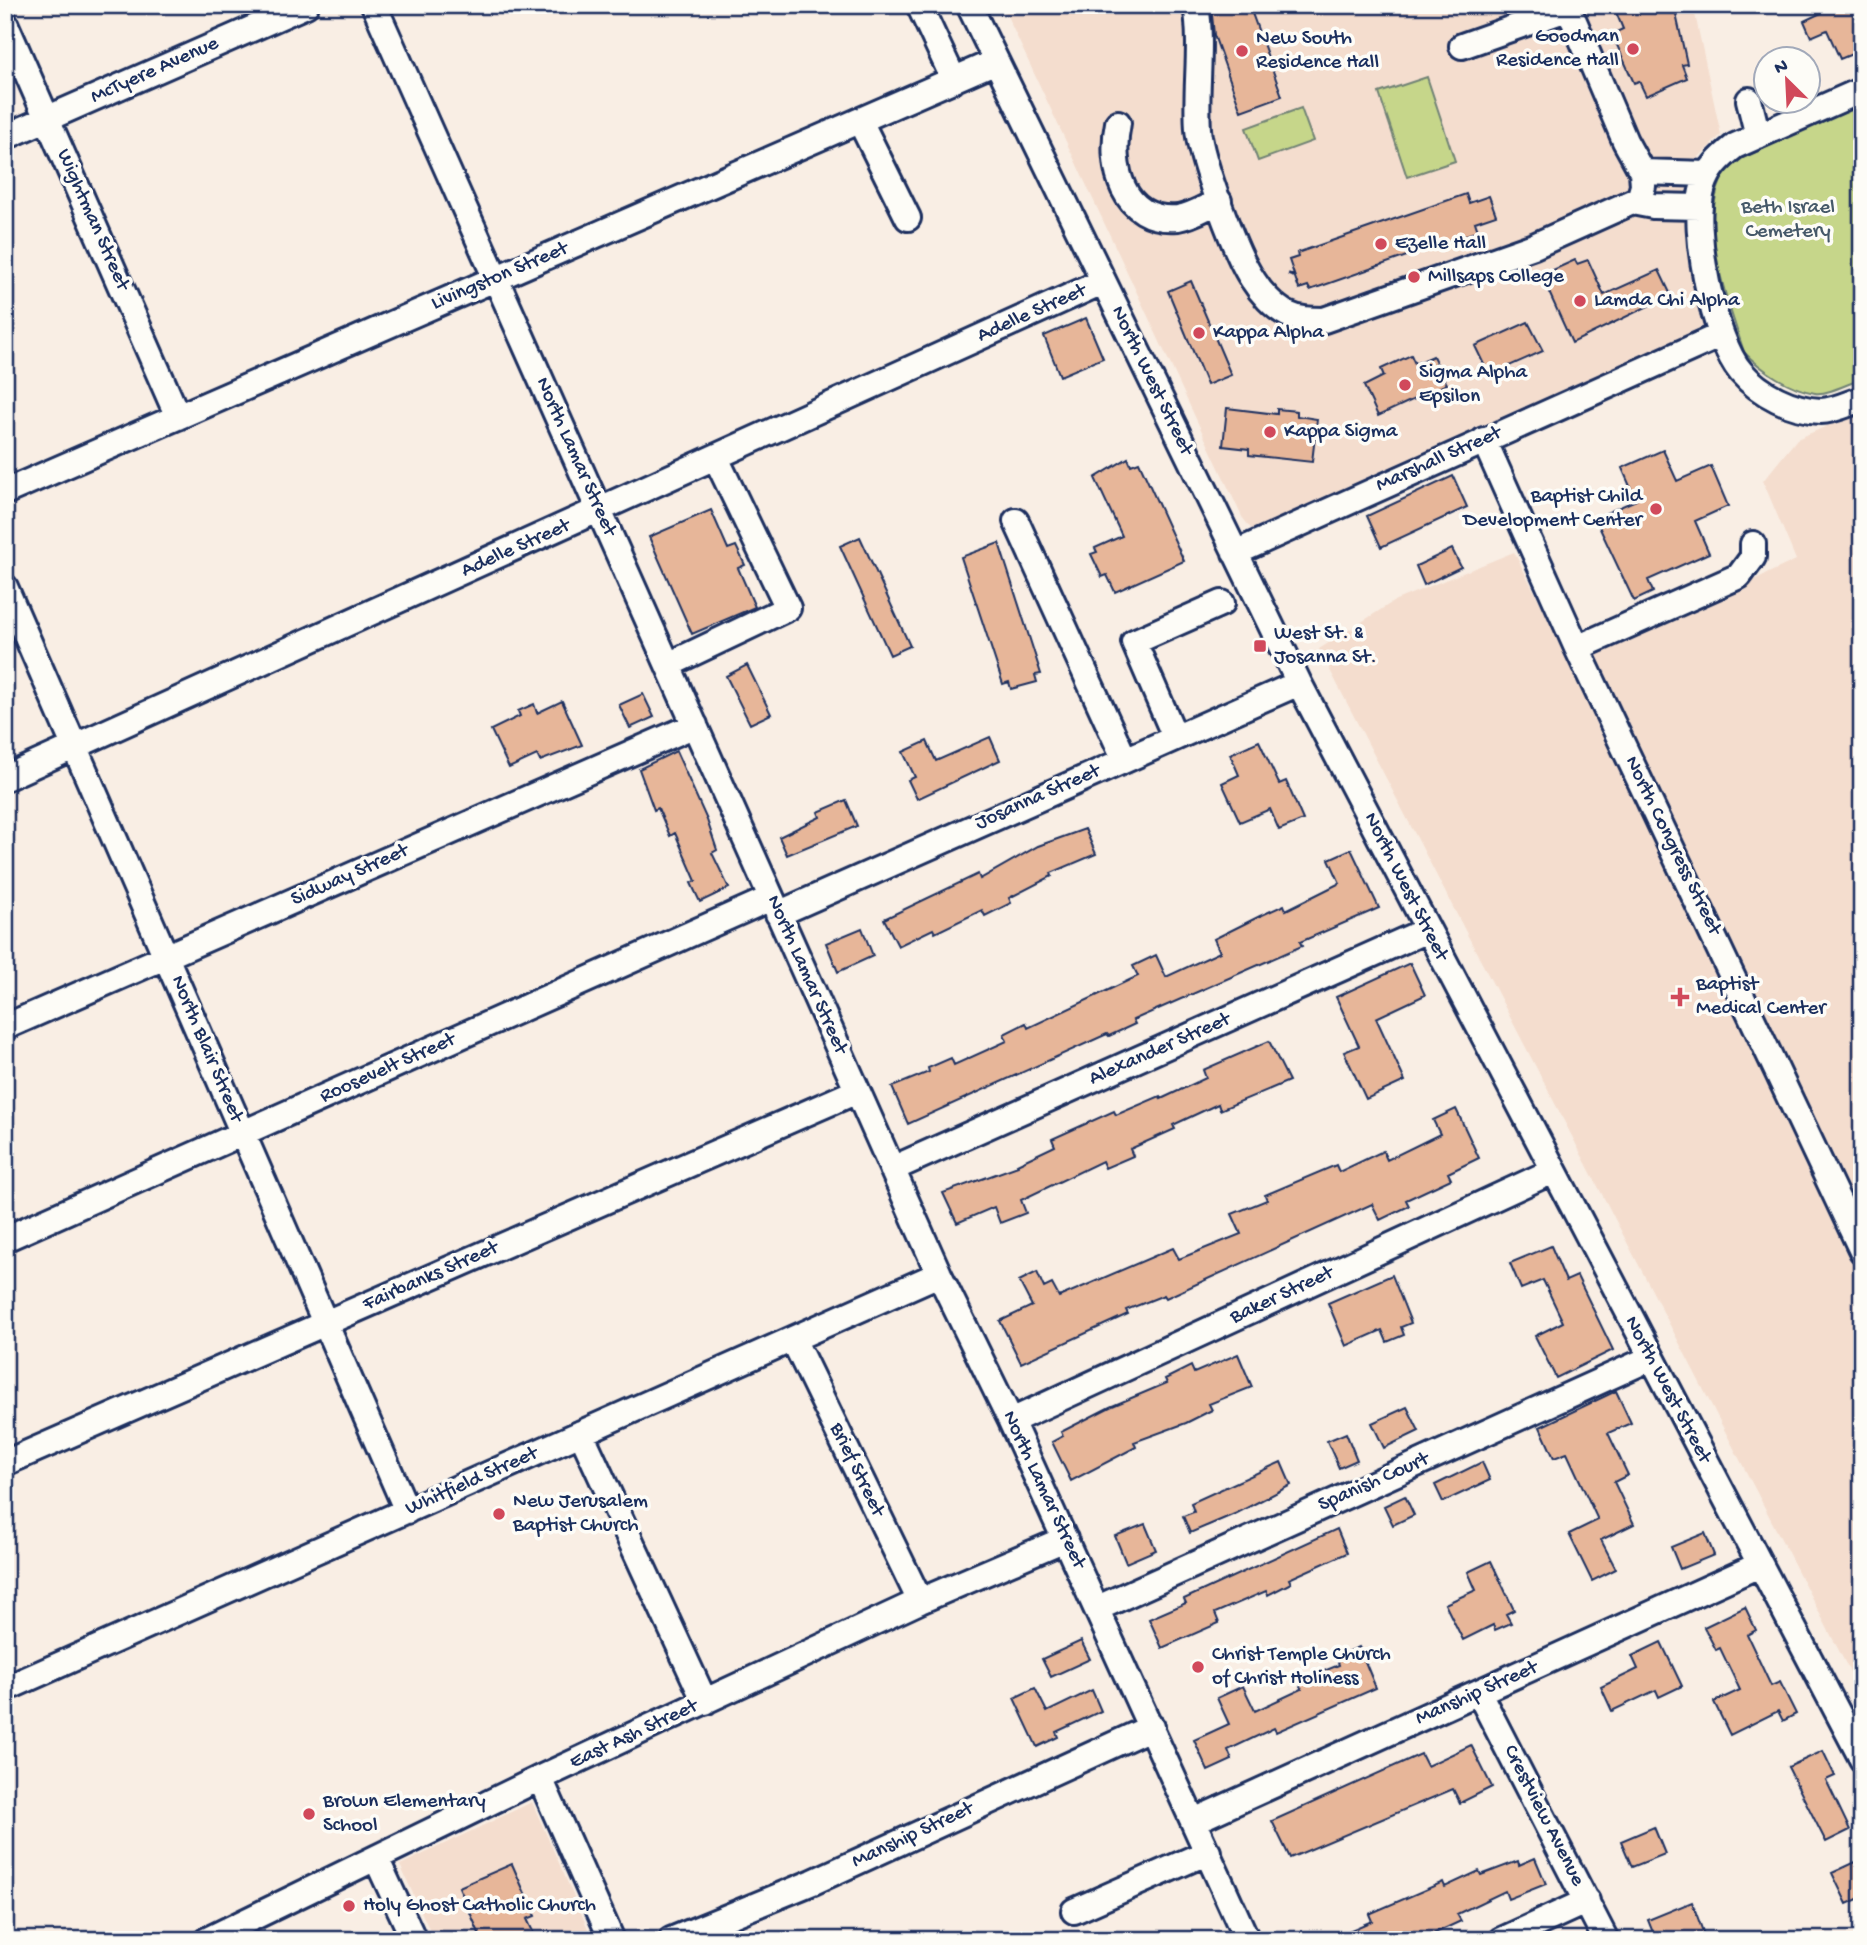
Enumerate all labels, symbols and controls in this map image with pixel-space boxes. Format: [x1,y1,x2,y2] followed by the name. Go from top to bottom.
[1496,25,1619,74] place label: Goodman Residence Hall
[1256,27,1379,76] place label: New South Residence Hall
[87,31,224,110] street label: McTyere Avenue
[1625,41,1641,57] marker: Goodman Residence Hall
[1234,43,1250,59] marker: New South Residence Hall
[1752,46,1822,116] north arrow
[1771,55,1792,81] text: N
[50,146,135,297] street label: Wightman Street
[1740,196,1835,245] park label: Beth Israel Cemetery
[1395,232,1486,257] place label: Ezelle Hall
[428,236,574,317] street label: Livingston Street
[1373,236,1389,252] marker: Ezelle Hall
[1428,265,1565,290] place label: Millsaps College
[1406,269,1422,285] marker: Millsaps College
[974,278,1093,349] street label: Adelle Street
[1594,289,1741,314] place label: Lamda Chi Alpha
[1572,293,1588,309] marker: Lamda Chi Alpha
[1104,302,1199,462] street label: North West Street
[1213,321,1325,346] place label: Kappa Alpha
[1191,325,1207,341] marker: Kappa Alpha
[1419,361,1528,410] place label: Sigma Alpha Epsilon
[529,374,622,542] street label: North Lamar Street
[1397,377,1413,393] marker: Sigma Alpha Epsilon
[1284,420,1399,445] place label: Kappa Sigma
[1372,420,1508,499] street label: Marshall Street
[1262,424,1278,440] marker: Kappa Sigma
[1461,485,1644,534] place label: Baptist Child Development Center
[1648,501,1664,517] marker: Baptist Child Development Center
[458,513,577,584] street label: Adelle Street
[1274,622,1377,671] place label: West St. & Josanna St.
[1252,638,1268,654] marker: West St. & Josanna St.
[1618,753,1727,942] street label: North Congress Street
[972,758,1107,837] street label: Josanna Street
[1357,809,1454,967] street label: North West Street
[287,838,415,913] street label: Sidway Street
[760,892,853,1060] street label: North Lamar Street
[164,972,249,1128] street label: North Blair Street
[1695,973,1827,1022] place label: Baptist Medical Center
[1670,987,1690,1007] marker: Baptist Medical Center
[1085,1007,1237,1092] street label: Alexander Street
[316,1027,462,1110] street label: Roosevelt Street
[359,1235,505,1318] street label: Fairbanks Street
[1226,1260,1340,1331] street label: Baker Street
[1618,1312,1717,1470] street label: North West Street
[995,1407,1092,1575] street label: North Lamar Street
[822,1418,890,1523] street label: Brief Street
[402,1441,544,1522] street label: Whitfield Street
[1315,1447,1435,1518] street label: Spanish Court
[512,1490,648,1539] place label: New Jerusalem Baptist Church
[491,1506,507,1522] marker: New Jerusalem Baptist Church
[1212,1643,1391,1692] place label: Christ Temple Church of Christ Holiness
[1412,1655,1544,1732] street label: Manship Street
[1190,1659,1206,1675] marker: Christ Temple Church of Christ Holiness
[566,1693,704,1776] street label: East Ash Street
[1497,1741,1590,1892] street label: Crestview Avenue
[322,1790,486,1839] place label: Brown Elementary School
[848,1796,980,1875] street label: Manship Street
[301,1806,317,1822] marker: Brown Elementary School
[363,1894,596,1919] place label: Holy Ghost Catholic Church
[341,1898,357,1914] marker: Holy Ghost Catholic Church

